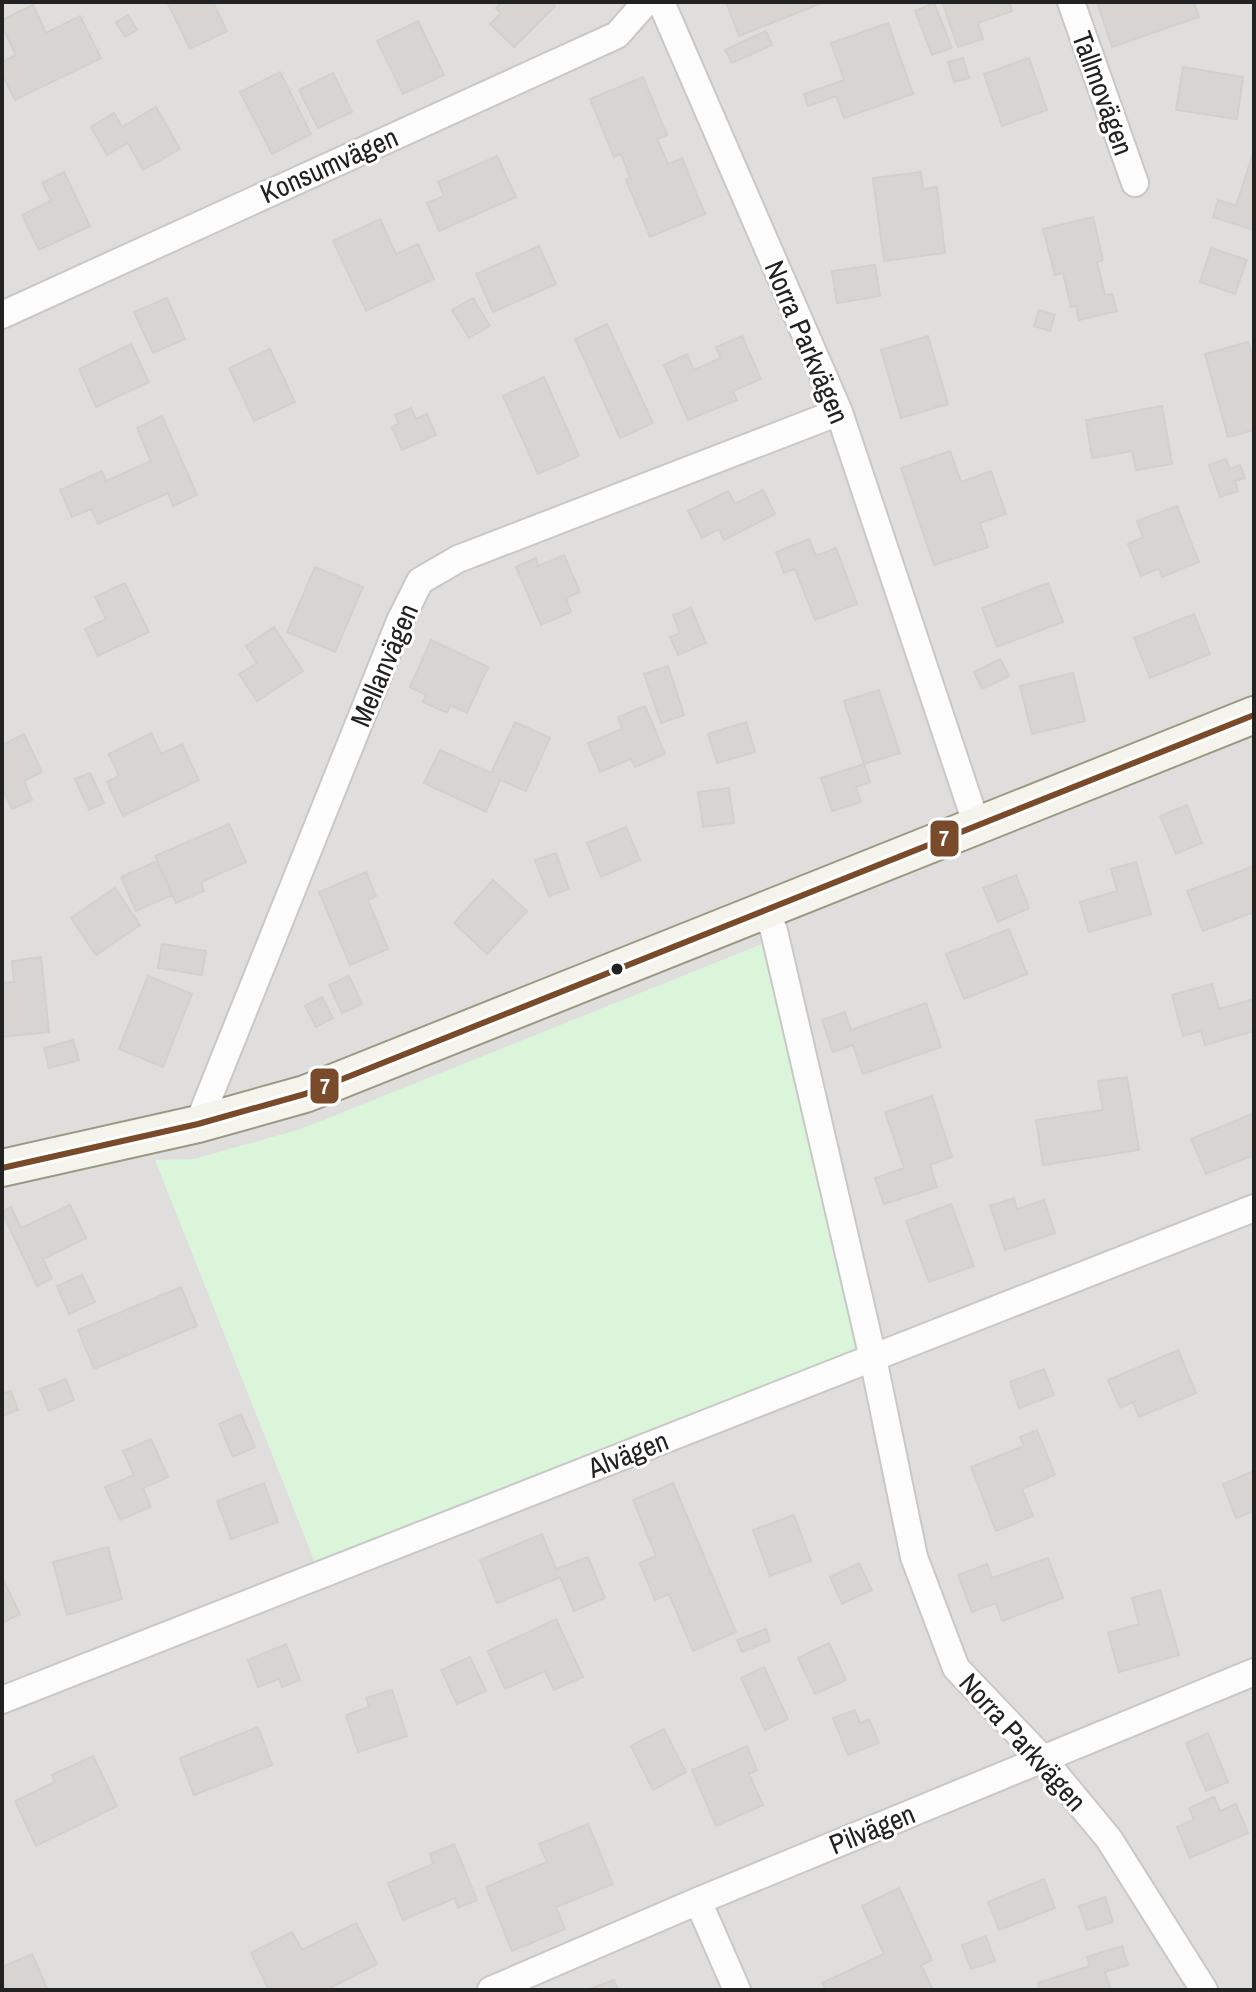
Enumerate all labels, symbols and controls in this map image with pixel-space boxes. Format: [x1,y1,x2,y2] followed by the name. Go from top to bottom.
[1063,26,1143,160] street label: Tallmovägen
[254,118,404,212] street label: Konsumvägen
[756,255,858,429] street label: Norra Parkvägen
[341,598,427,732] street label: Mellanvägen
[929,819,960,858] line badge: 7
[939,823,949,853] text: 7
[609,961,625,977] unlabelled marker
[309,1067,340,1105] line badge: 7
[320,1071,330,1101] text: 7
[582,1421,674,1487] street label: Alvägen
[951,1665,1095,1819] street label: Norra Parkvägen
[823,1795,921,1863] street label: Pilvägen

